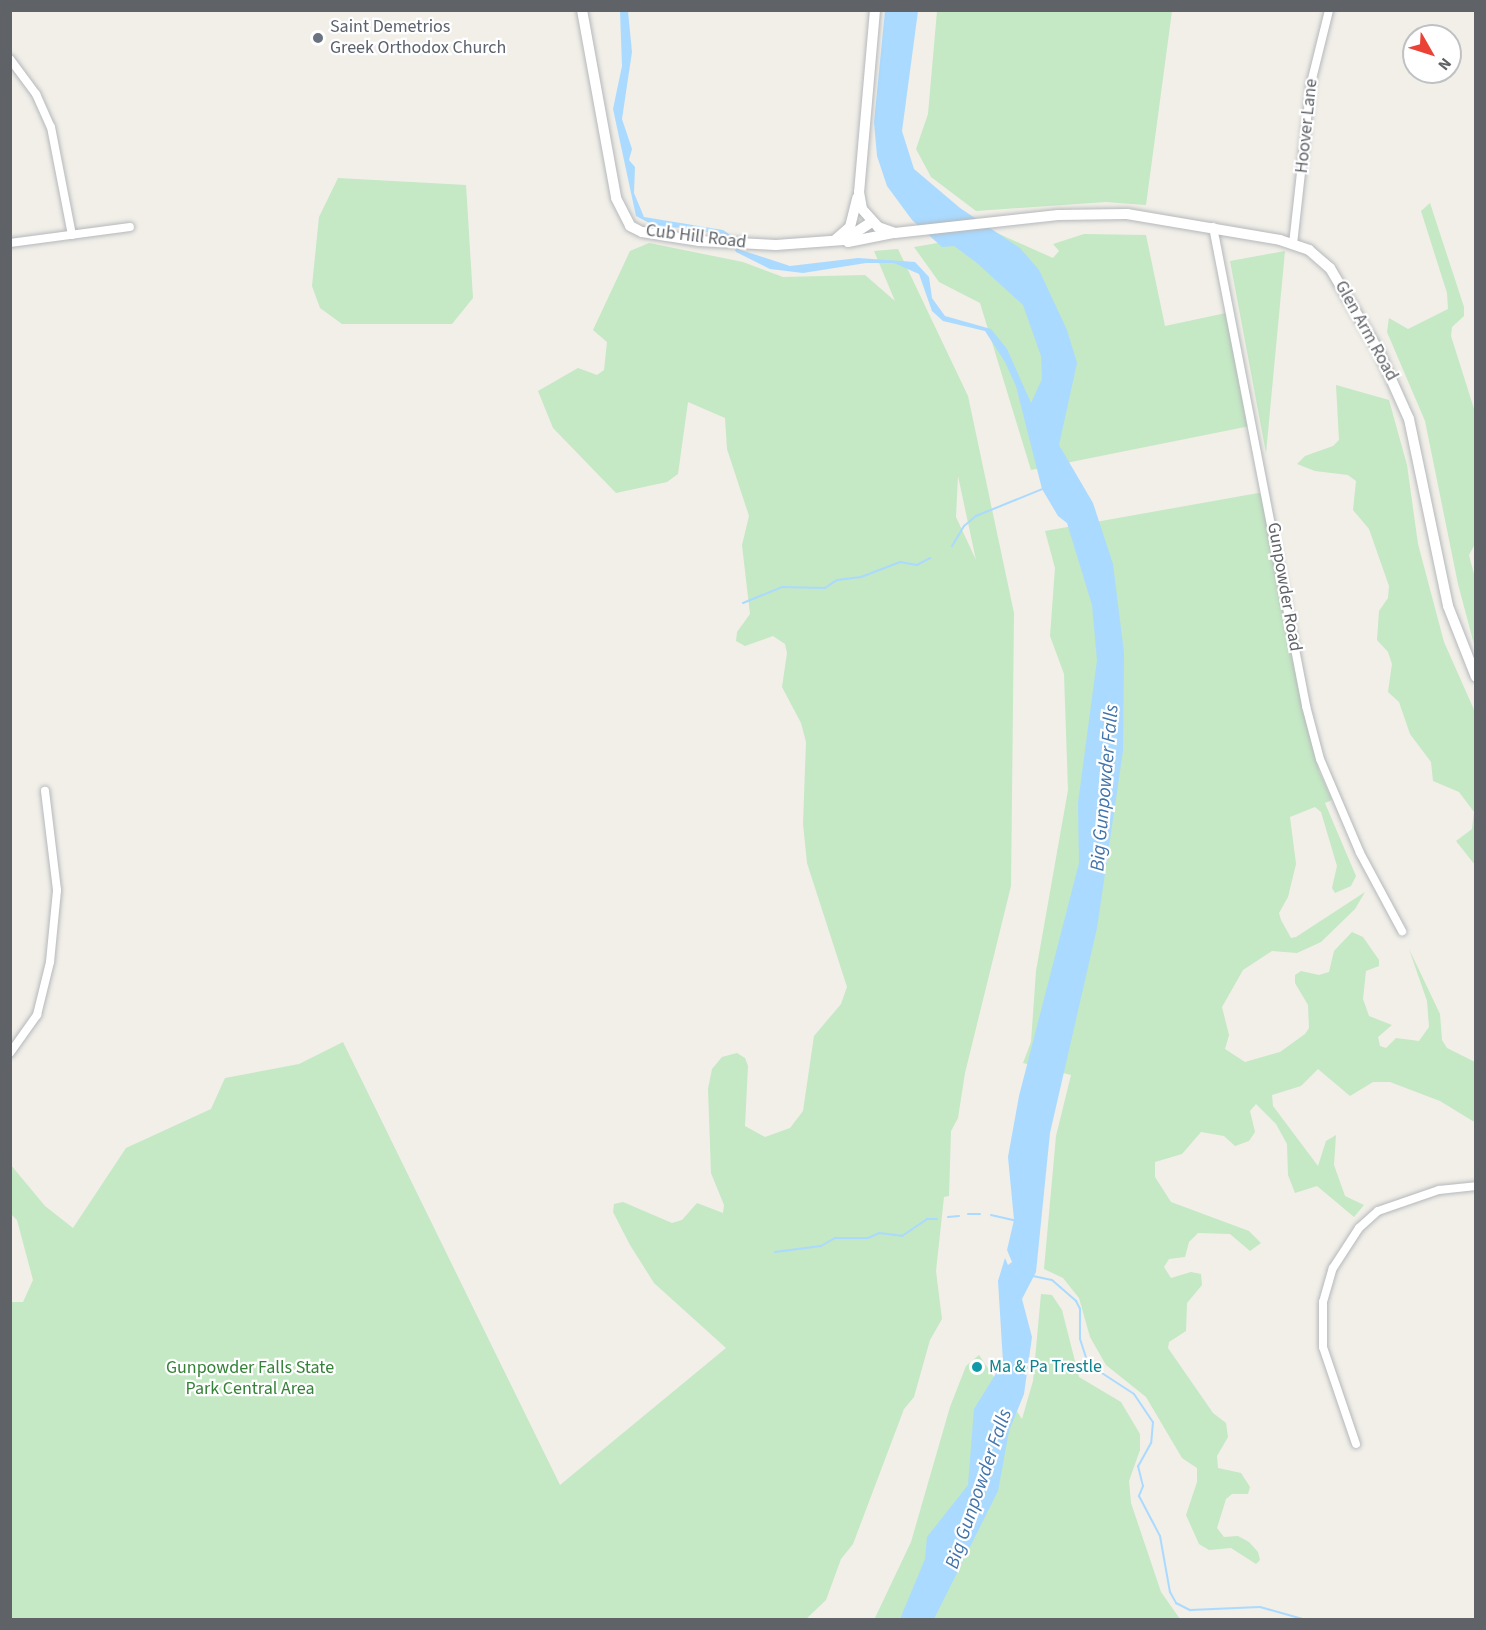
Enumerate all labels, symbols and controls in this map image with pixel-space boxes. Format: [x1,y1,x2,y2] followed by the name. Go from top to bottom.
[330,17,506,60] place label: Saint Demetrios Greek Orthodox Church
[1402,24,1462,84] north arrow
[311,31,325,45] marker: Saint Demetrios Greek Orthodox Church
[1433,53,1456,75] text: N
[1291,78,1323,174] street label: Hoover Lane
[645,220,747,254] street label: Cub Hill Road
[1330,277,1402,385] street label: Glen Arm Road
[1262,521,1306,653] street label: Gunpowder Road
[1086,704,1124,872] water label: Big Gunpowder Falls
[989,1356,1102,1378] place label: Ma & Pa Trestle
[166,1358,334,1400] park label: Gunpowder Falls State Park Central Area
[970,1360,984,1374] marker: Ma & Pa Trestle
[940,1406,1018,1572] water label: Big Gunpowder Falls

